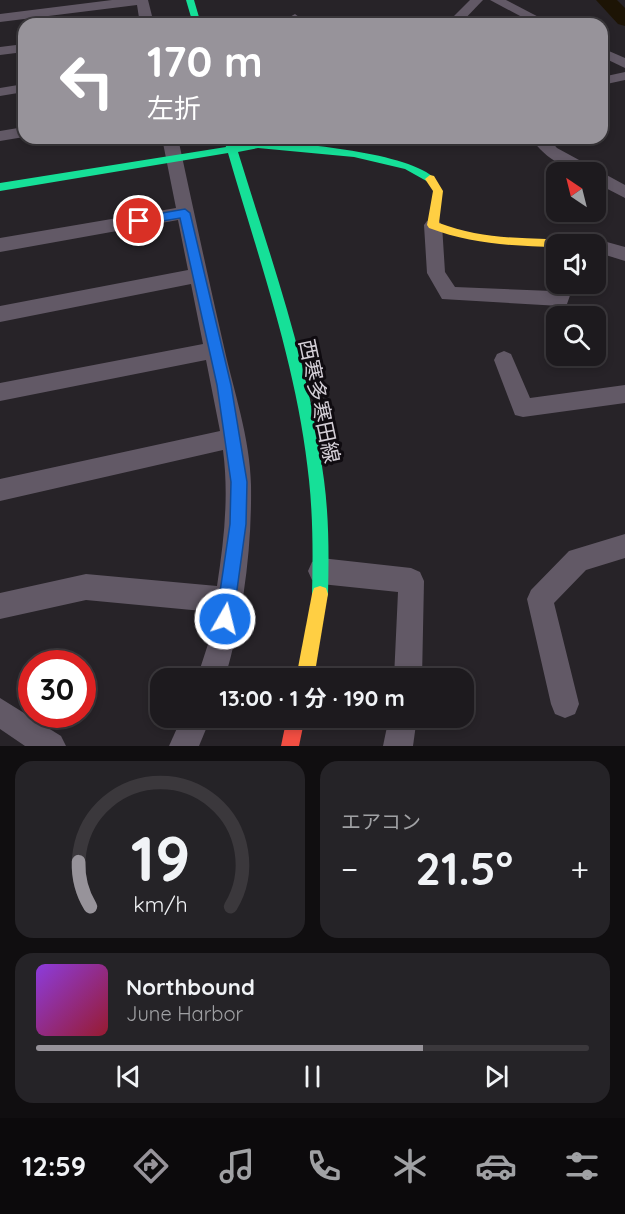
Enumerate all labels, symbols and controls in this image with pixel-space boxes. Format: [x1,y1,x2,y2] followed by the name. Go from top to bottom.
[147,35,263,88] text: 170 m
[48,42,126,120] icon: left
[147,91,201,125] text: 左折
[546,162,606,222] north arrow
[546,162,606,366] map controls
[113,195,164,246] pin
[122,204,155,237] icon: arrive
[546,234,606,294] button: sound
[546,306,606,366] button: search
[294,337,346,465] street label: 西寒多寒田線
[193,587,257,651] position arrow
[18,650,96,728] speed limit sign: 30
[219,684,405,712] text: 13:00 · 1 分 · 190 m
[341,809,421,834] text: エアコン
[130,819,190,897] text: 19
[415,840,513,896] text: 21.5°
[341,848,358,889] text: −
[570,848,589,889] text: +
[133,891,187,917] text: km/h
[126,973,255,1001] text: Northbound
[126,1001,243,1026] text: June Harbor
[112,1060,145,1093] icon: previous
[296,1060,329,1093] icon: pause
[480,1060,513,1093] icon: next
[130,1145,172,1187] icon: directions
[216,1145,258,1187] icon: music
[303,1145,345,1187] icon: phone
[389,1145,431,1187] icon: climate
[475,1145,517,1187] icon: car
[561,1145,603,1187] icon: filters
[22,1149,86,1183] text: 12:59

